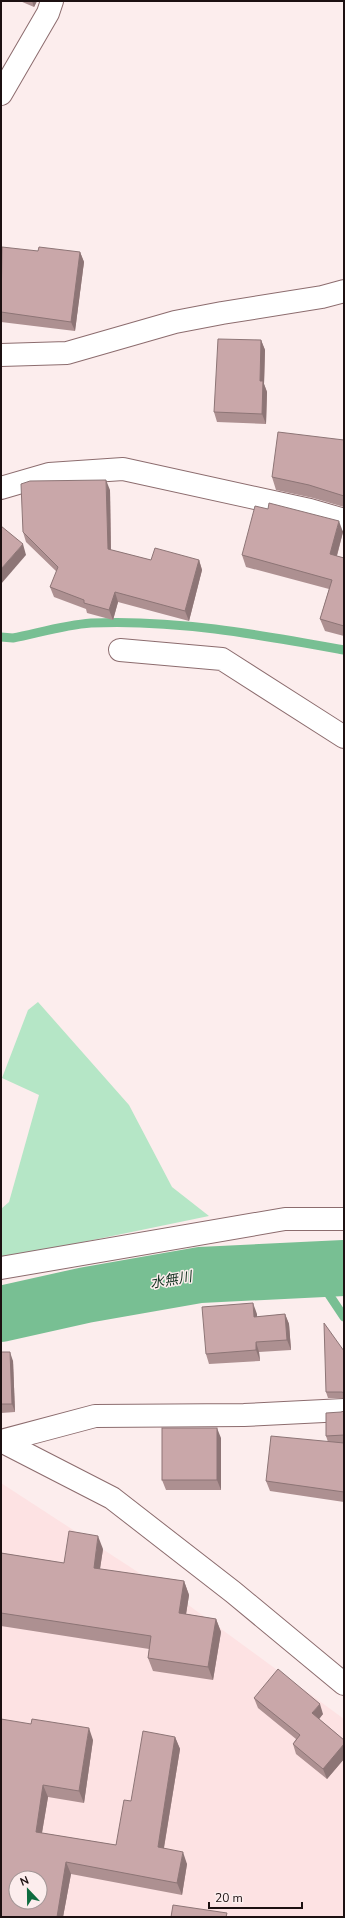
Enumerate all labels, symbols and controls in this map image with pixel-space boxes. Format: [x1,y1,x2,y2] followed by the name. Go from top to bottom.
[149,1267,195,1293] water label: 水無川
[8,1870,48,1910] north arrow
[18,1873,31,1890] text: N
[209,1884,302,1910] scale bar
[215,1890,243,1906] text: 20 m

